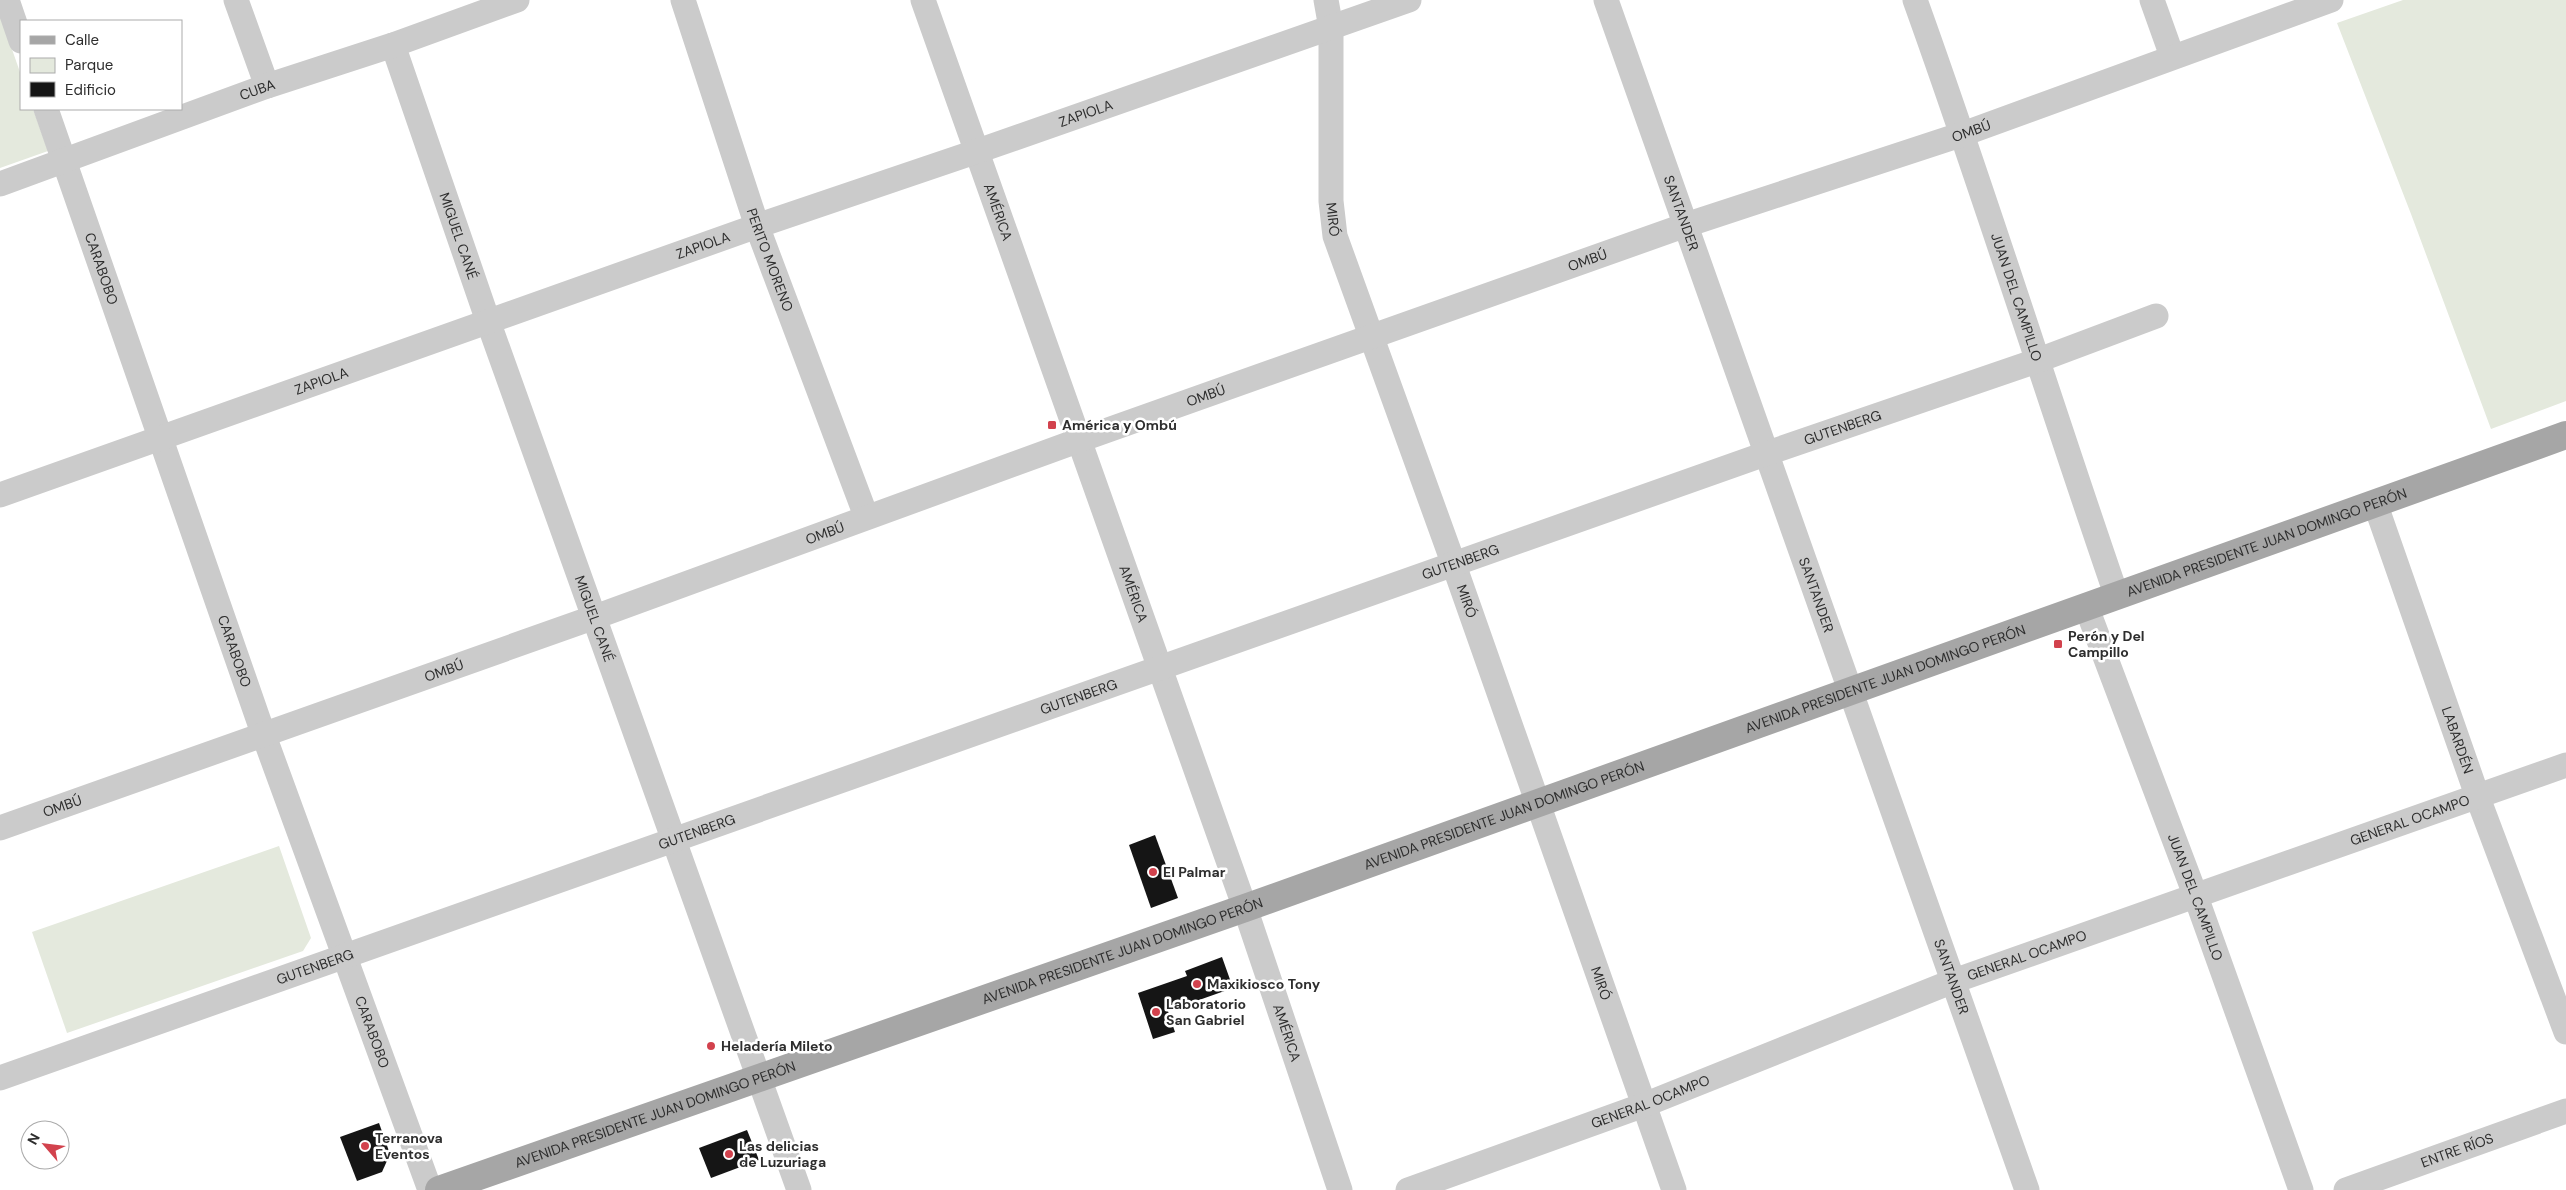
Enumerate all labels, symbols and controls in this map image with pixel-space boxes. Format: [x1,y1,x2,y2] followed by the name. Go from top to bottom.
[20,20,182,110] legend
[65,30,99,50] text: Calle
[65,55,113,75] text: Parque
[237,75,277,104] street label: CUBA
[65,80,116,100] text: Edificio
[1056,95,1115,131] street label: ZAPIOLA
[1949,116,1993,146] street label: OMBÚ
[1660,173,1703,253] street label: SANTANDER
[980,181,1017,243] street label: AMÉRICA
[435,190,482,282] street label: MIGUEL CANÉ
[1322,201,1344,238] street label: MIRÓ
[743,206,797,314] street label: PERITO MORENO
[674,227,732,263] street label: ZAPIOLA
[81,230,122,307] street label: CARABOBO
[1987,231,2046,364] street label: JUAN DEL CAMPILLO
[1565,245,1609,275] street label: OMBÚ
[292,363,351,399] street label: ZAPIOLA
[1184,380,1228,411] street label: OMBÚ
[1801,406,1884,449] street label: GUTENBERG
[1062,416,1177,434] place label: América y Ombú
[1046,419,1058,431] marker: América y Ombú
[2124,484,2409,601] street label: AVENIDA PRESIDENTE JUAN DOMINGO PERÓN
[803,518,847,548] street label: OMBÚ
[1419,540,1501,584] street label: GUTENBERG
[1795,555,1838,635] street label: SANTANDER
[1115,563,1152,625] street label: AMÉRICA
[571,573,618,664] street label: MIGUEL CANÉ
[1453,582,1481,621] street label: MIRÓ
[214,613,255,690] street label: CARABOBO
[1743,620,2028,737] street label: AVENIDA PRESIDENTE JUAN DOMINGO PERÓN
[2068,627,2145,661] place label: Perón y Del Campillo
[2052,638,2064,650] marker: Perón y Del Campillo
[422,655,466,686] street label: OMBÚ
[1038,675,1120,719] street label: GUTENBERG
[2438,704,2478,776] street label: LABARDÉN
[1361,757,1647,874] street label: AVENIDA PRESIDENTE JUAN DOMINGO PERÓN
[40,791,84,821] street label: OMBÚ
[2347,791,2472,850] street label: GENERAL OCAMPO
[656,810,738,854] street label: GUTENBERG
[2164,831,2227,963] street label: JUAN DEL CAMPILLO
[1163,863,1226,881] place label: El Palmar
[1147,866,1159,878] marker: El Palmar
[979,893,1265,1008] street label: AVENIDA PRESIDENTE JUAN DOMINGO PERÓN
[1965,926,2089,985] street label: GENERAL OCAMPO
[1930,937,1973,1017] street label: SANTANDER
[274,945,356,989] street label: GUTENBERG
[1587,964,1615,1003] street label: MIRÓ
[1207,975,1321,993] place label: Maxikiosco Tony
[1191,978,1203,990] marker: Maxikiosco Tony
[351,994,394,1071] street label: CARABOBO
[1166,995,1246,1029] place label: Laboratorio San Gabriel
[1269,1002,1305,1064] street label: AMÉRICA
[1150,1006,1162,1018] marker: Laboratorio San Gabriel
[721,1037,833,1055] place label: Heladería Mileto
[705,1040,717,1052] marker: Heladería Mileto
[512,1057,798,1172] street label: AVENIDA PRESIDENTE JUAN DOMINGO PERÓN
[1589,1071,1712,1132] street label: GENERAL OCAMPO
[20,1120,70,1170] north arrow
[375,1129,443,1163] place label: Terranova Eventos
[2418,1129,2496,1171] street label: ENTRE RÍOS
[23,1130,44,1148] text: N
[739,1137,826,1171] place label: Las delicias de Luzuriaga
[359,1140,371,1152] marker: Terranova Eventos
[723,1148,735,1160] marker: Las delicias de Luzuriaga

